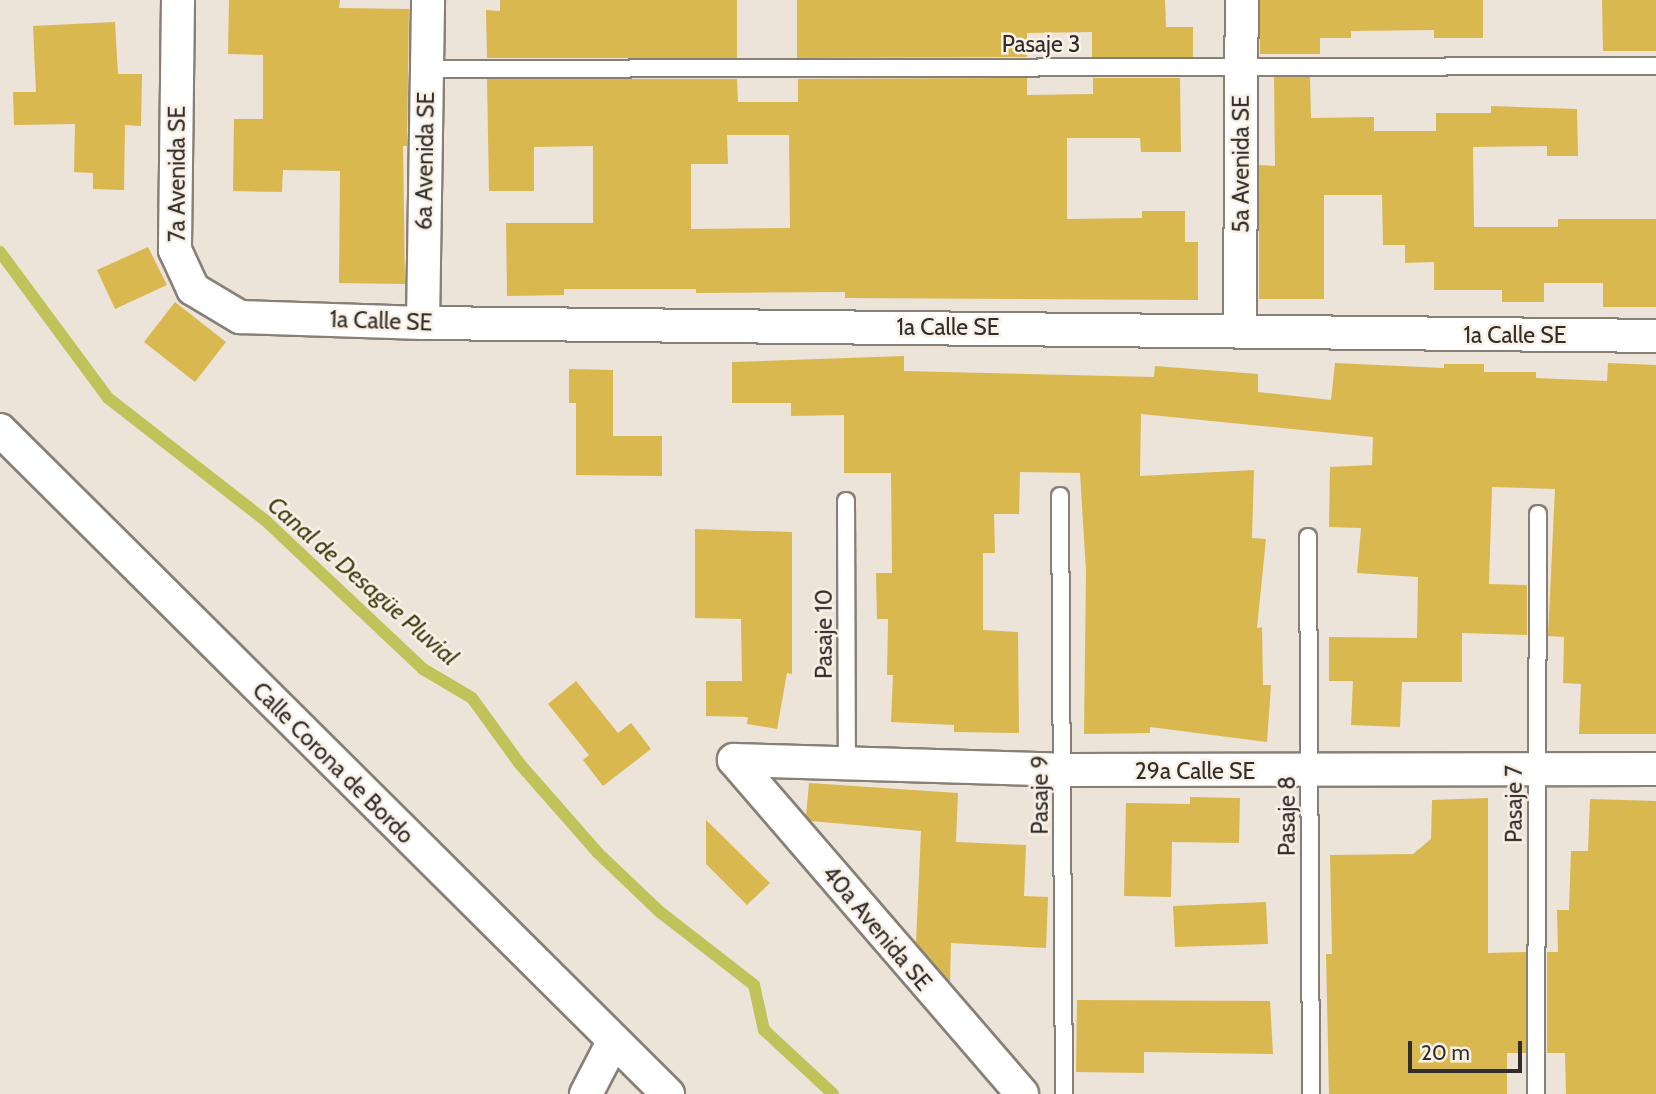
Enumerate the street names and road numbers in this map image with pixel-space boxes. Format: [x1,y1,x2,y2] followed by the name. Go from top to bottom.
[1002,30,1080,58] street label: Pasaje 3
[410,92,440,230] street label: 6a Avenida SE
[1227,95,1255,233] street label: 5a Avenida SE
[163,106,191,242] street label: 7a Avenida SE
[329,305,433,337] street label: 1a Calle SE
[897,313,999,341] street label: 1a Calle SE
[1464,321,1566,349] street label: 1a Calle SE
[810,589,838,679] street label: Pasaje 10
[247,677,419,849] street label: Calle Corona de Bordo
[1026,755,1054,835] street label: Pasaje 9
[1135,757,1255,785] street label: 29a Calle SE
[1500,765,1528,843] street label: Pasaje 7
[1273,776,1301,856] street label: Pasaje 8
[817,860,937,996] street label: 40a Avenida SE

